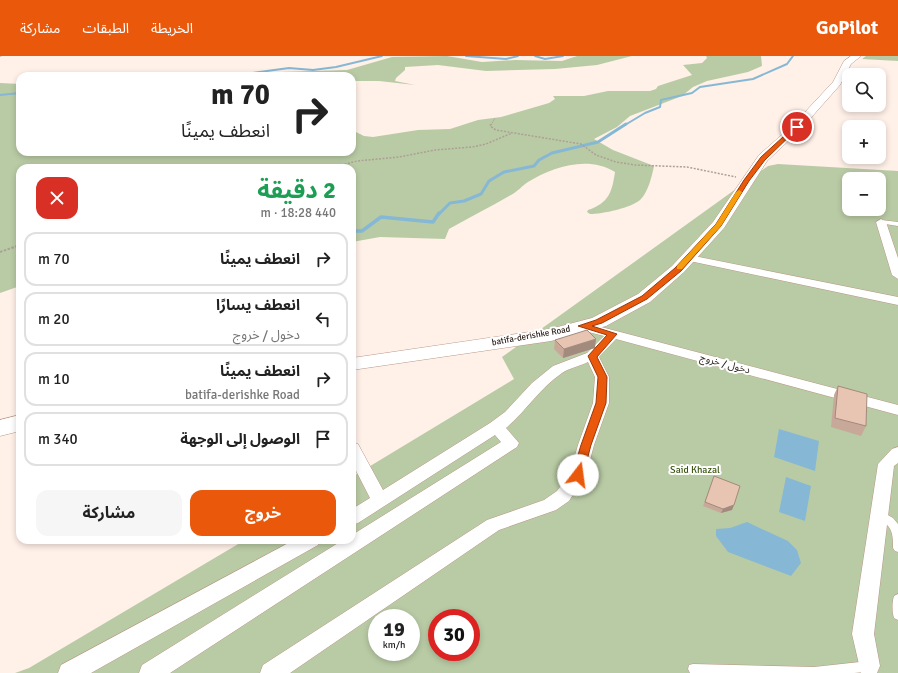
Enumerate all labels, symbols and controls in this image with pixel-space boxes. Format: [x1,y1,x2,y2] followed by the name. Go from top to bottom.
[816,16,878,40] text: GoPilot
[20,20,60,37] text: مشاركة
[82,20,129,37] text: الطبقات
[151,20,193,37] text: الخريطة
[842,68,886,216] map controls
[842,68,886,112] button: search
[211,78,270,112] text: 70 m
[284,88,336,140] icon: right
[780,110,814,144] pin
[786,116,808,138] icon: arrive
[181,120,270,142] text: انعطف يمينًا
[842,120,886,164] button: +
[842,172,886,216] button: −
[257,175,336,205] text: 2 دقيقة
[36,177,78,219] button: close
[260,205,336,221] text: 440 m · 18:28
[312,248,334,270] icon: right
[38,250,69,268] text: 70 m
[220,250,300,268] text: انعطف يمينًا
[216,296,300,314] text: انعطف يسارًا
[312,308,334,330] icon: left
[38,310,69,328] text: 20 m
[491,324,571,348] street label: batifa-derishke Road
[233,327,300,343] text: دخول / خروج
[698,352,752,378] street label: دخول / خروج
[220,362,300,380] text: انعطف يمينًا
[312,368,334,390] icon: right
[38,370,69,388] text: 10 m
[185,387,300,403] text: batifa-derishke Road
[312,428,334,450] icon: arrive
[38,430,78,448] text: 340 m
[180,430,300,448] text: الوصول إلى الوجهة
[557,454,599,496] position arrow
[670,464,720,476] park label: Said Khazal
[36,490,182,536] button: مشاركة
[190,490,336,536] button: خروج
[428,609,480,661] speed limit sign: 30
[383,617,405,642] text: 19
[383,639,405,651] text: km/h

